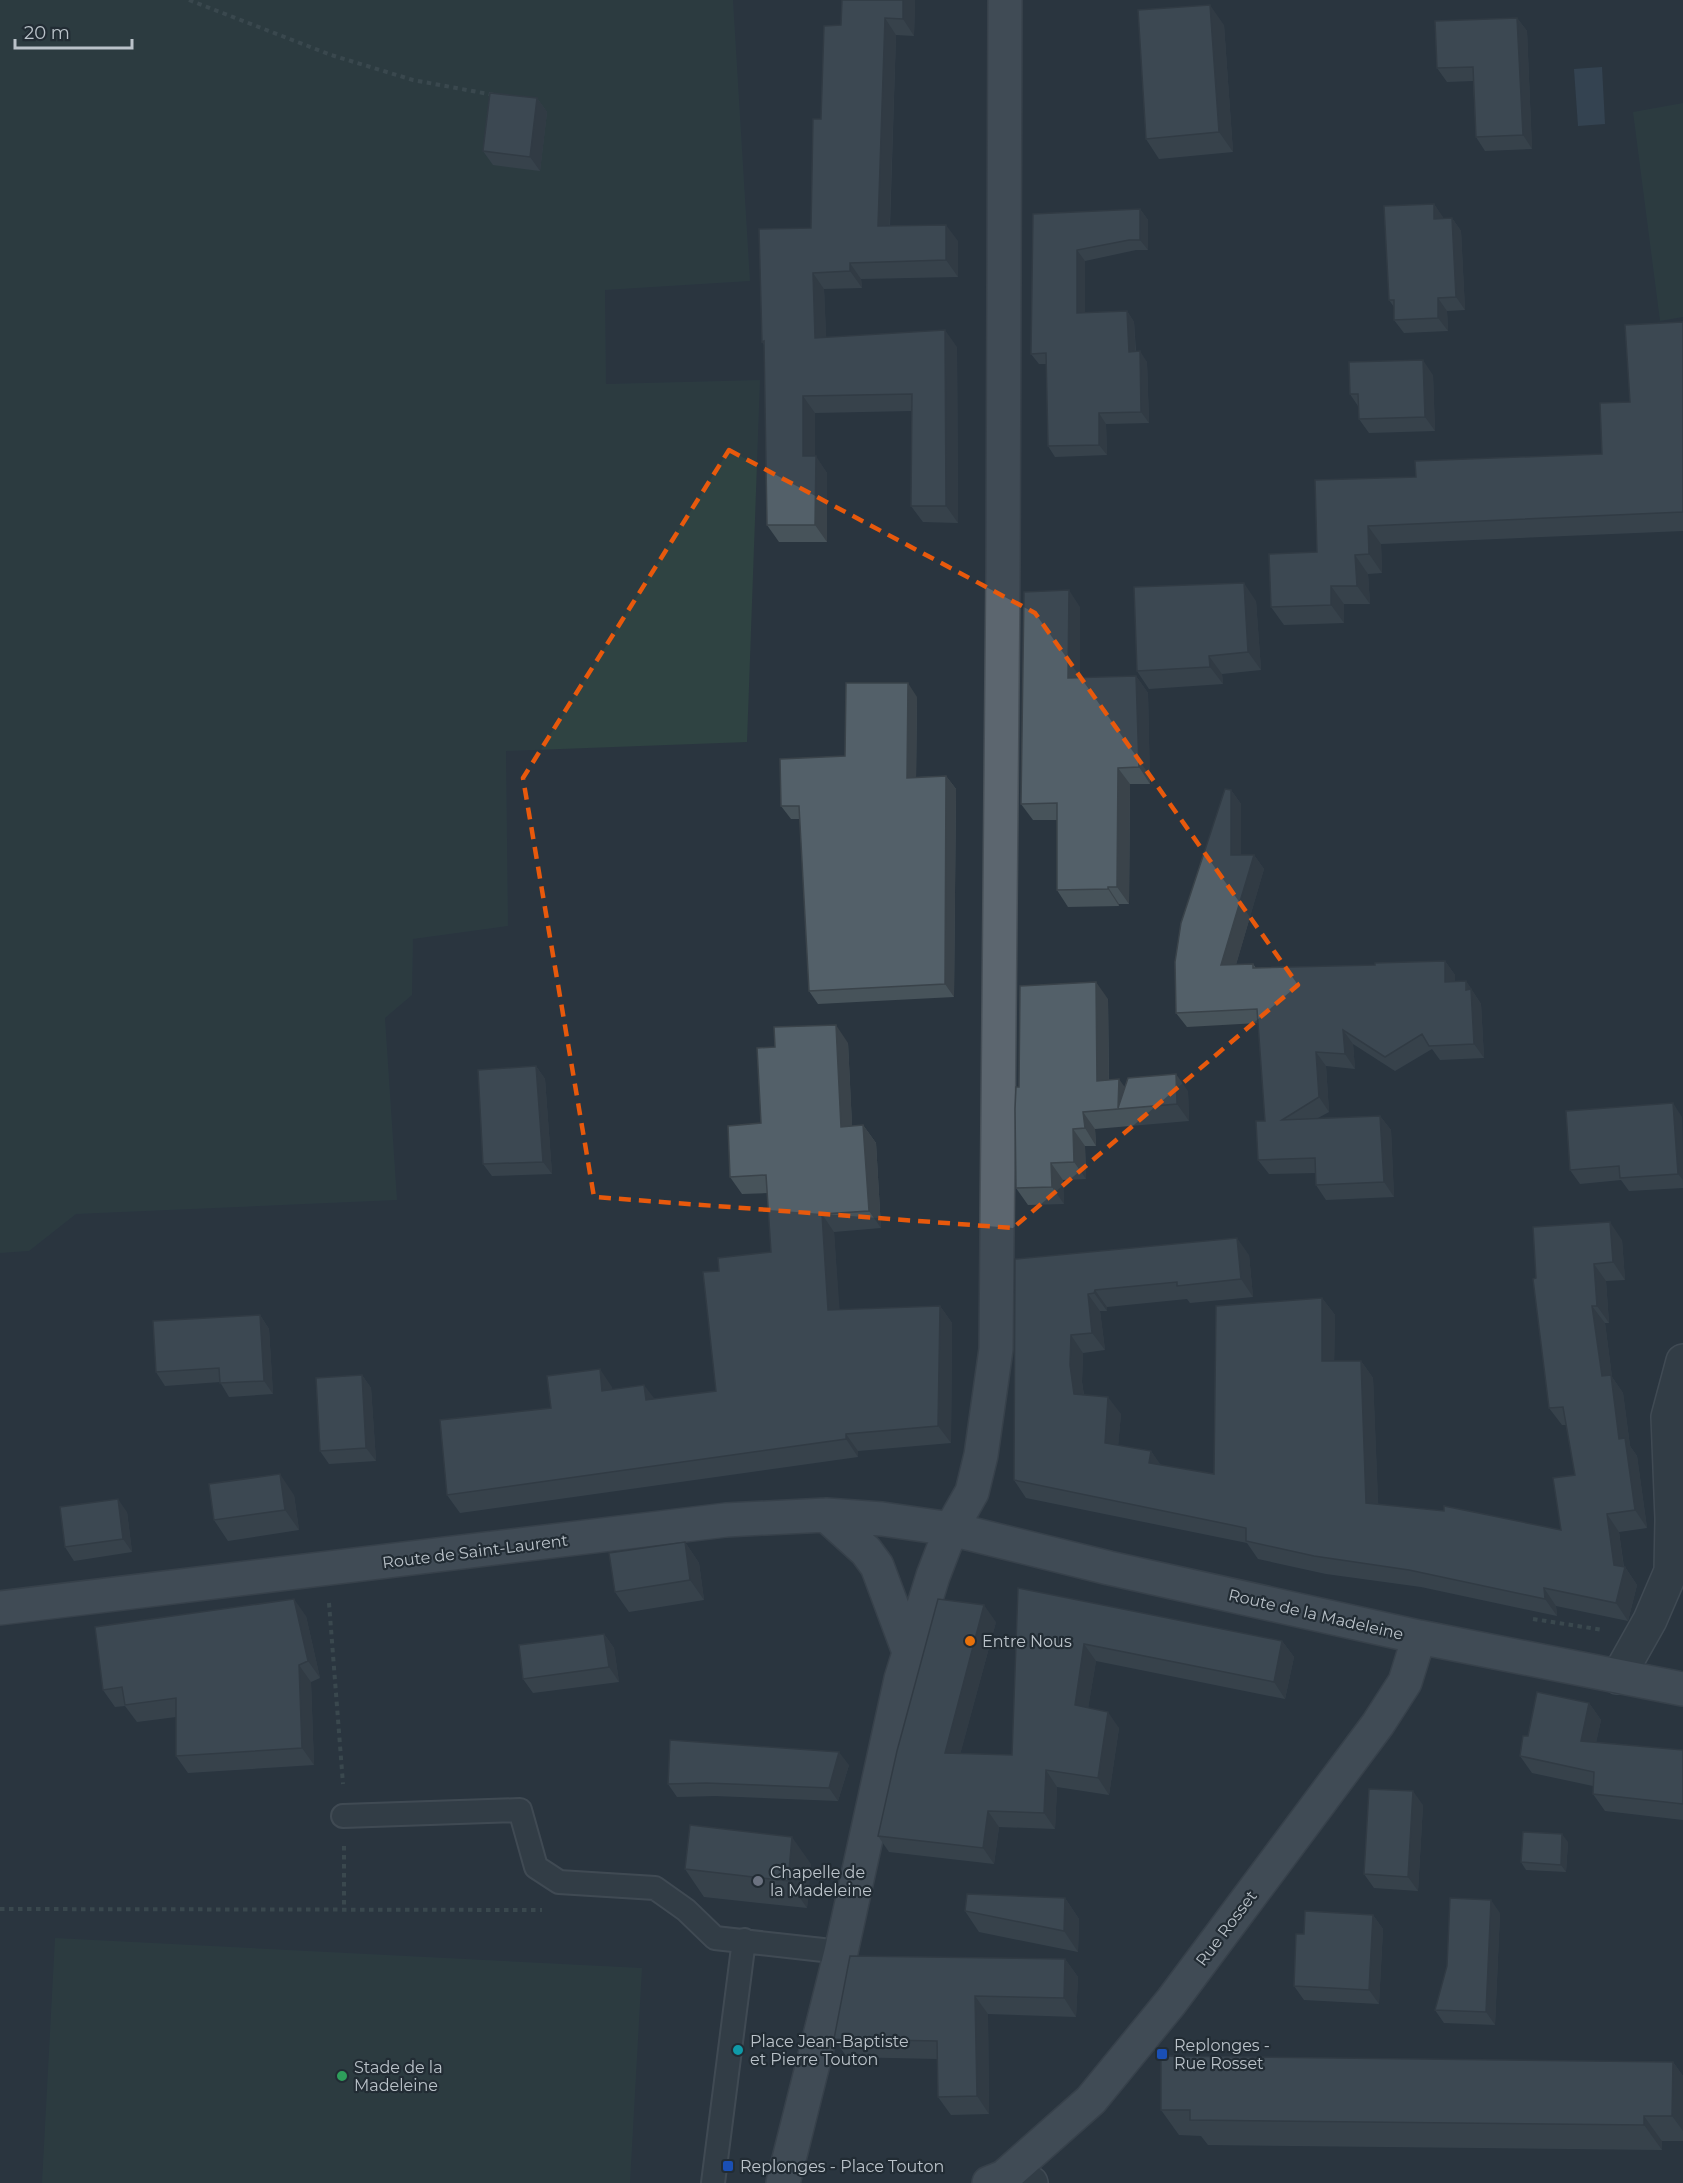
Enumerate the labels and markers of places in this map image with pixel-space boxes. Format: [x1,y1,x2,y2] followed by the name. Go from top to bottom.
[982,1632,1072,1651] place label: Entre Nous
[963,1634,977,1648] marker: Entre Nous
[770,1863,872,1900] place label: Chapelle de la Madeleine
[751,1874,765,1888] marker: Chapelle de la Madeleine
[750,2032,909,2069] place label: Place Jean-Baptiste et Pierre Touton
[1174,2036,1270,2073] place label: Replonges - Rue Rosset
[731,2043,745,2057] marker: Place Jean-Baptiste et Pierre Touton
[1155,2047,1169,2061] marker: Replonges - Rue Rosset
[354,2058,443,2095] place label: Stade de la Madeleine
[335,2069,349,2083] marker: Stade de la Madeleine
[740,2157,944,2176] place label: Replonges - Place Touton
[721,2159,735,2173] marker: Replonges - Place Touton

